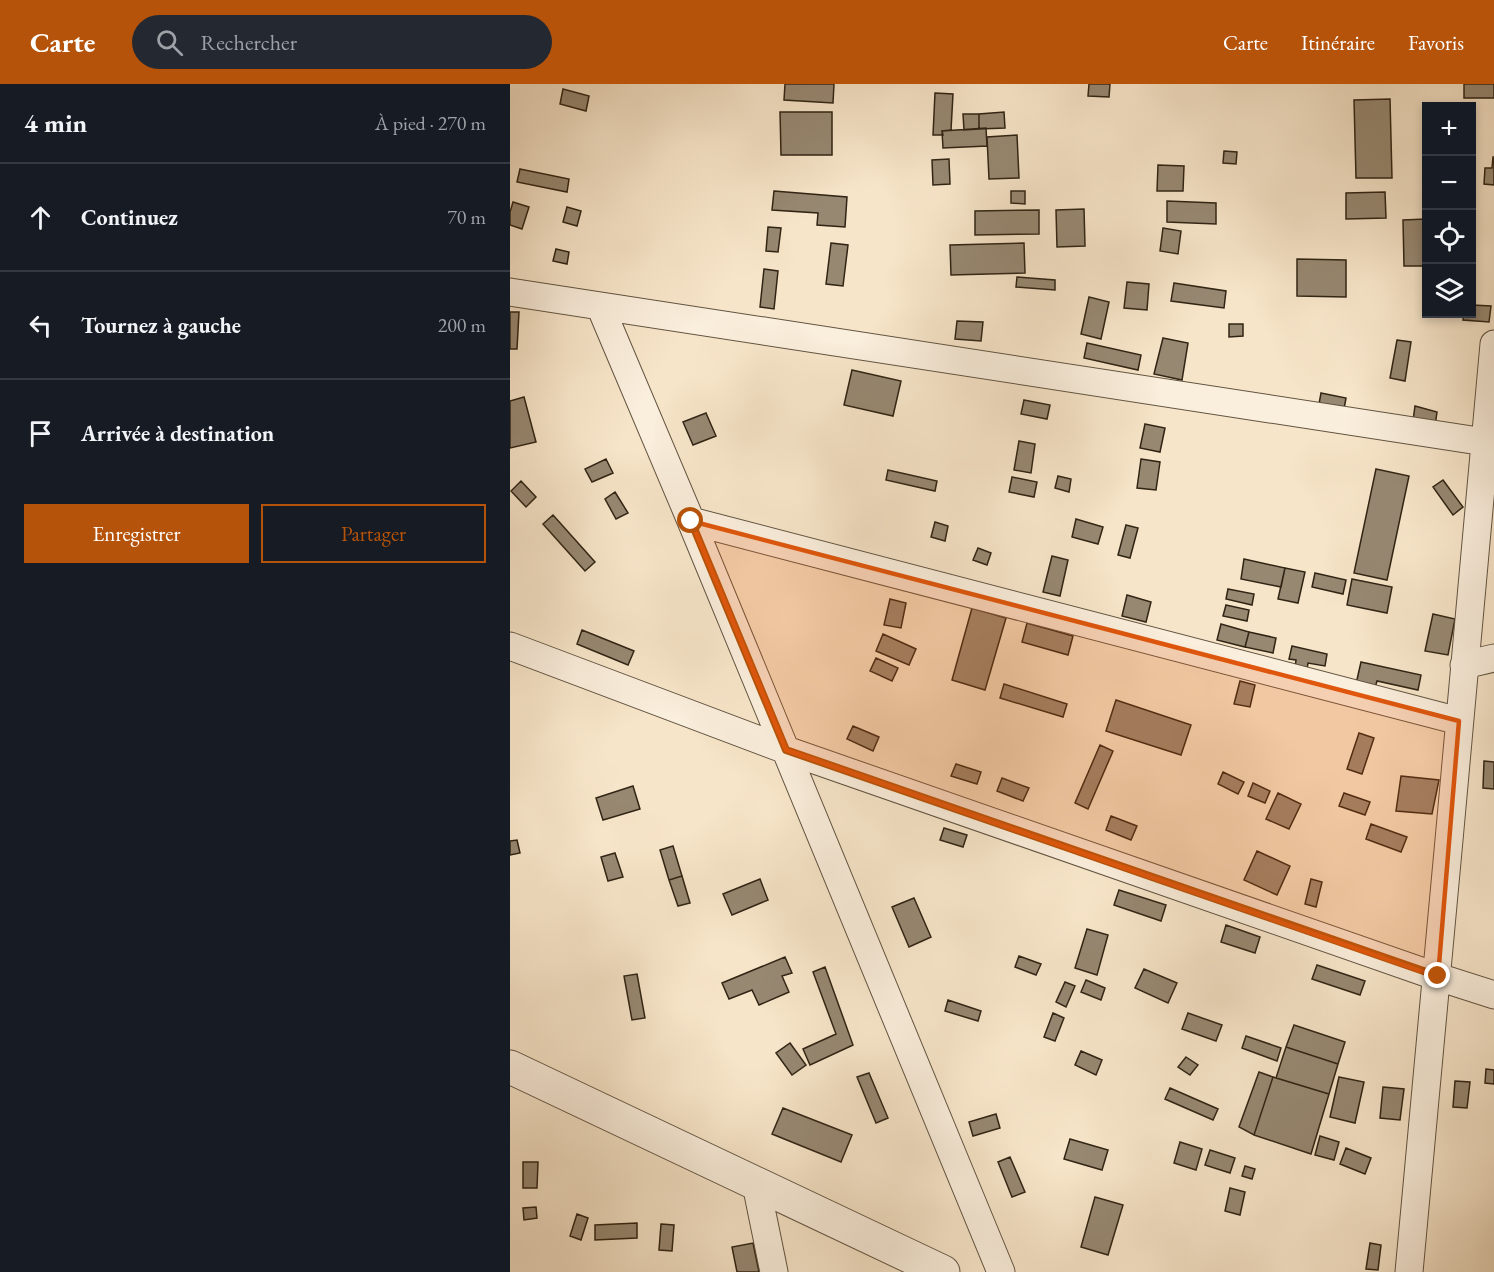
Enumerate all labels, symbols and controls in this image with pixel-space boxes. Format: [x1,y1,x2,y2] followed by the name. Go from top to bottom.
[132,15,552,69] search box
[30,24,96,60] text: Carte
[153,26,186,59] icon: search
[201,28,297,57] text: Rechercher
[1223,29,1268,56] text: Carte
[1301,29,1375,56] text: Itinéraire
[1408,29,1464,56] text: Favoris
[1422,102,1476,318] map controls
[1422,102,1476,156] button: +
[24,106,87,140] text: 4 min
[375,110,486,136] text: À pied · 270 m
[1422,156,1476,210] button: −
[24,201,57,234] icon: ahead
[81,203,178,232] text: Continuez
[447,204,486,230] text: 70 m
[1422,210,1476,264] button: locate
[1422,264,1476,318] button: layers
[24,309,57,342] icon: left
[81,311,241,340] text: Tournez à gauche
[438,312,486,338] text: 200 m
[24,417,57,450] icon: arrive
[81,419,274,448] text: Arrivée à destination
[24,504,249,563] button: Enregistrer
[261,504,486,563] button: Partager
[677,507,703,533] route start
[1424,962,1450,988] route end

